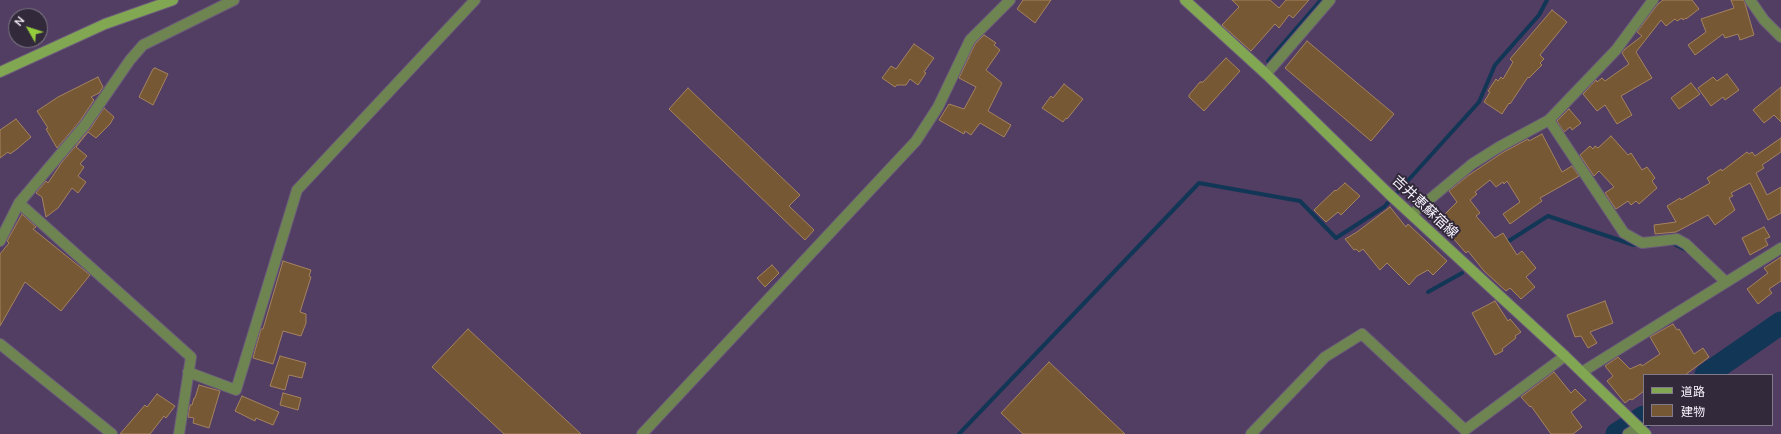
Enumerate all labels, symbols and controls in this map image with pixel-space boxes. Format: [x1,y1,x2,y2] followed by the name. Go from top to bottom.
[8,8,48,48] north arrow
[11,13,28,29] text: N
[1389,172,1461,242] street label: 吉井恵蘇宿線
[1643,374,1773,426] legend
[1681,384,1705,399] text: 道路
[1681,404,1705,419] text: 建物

